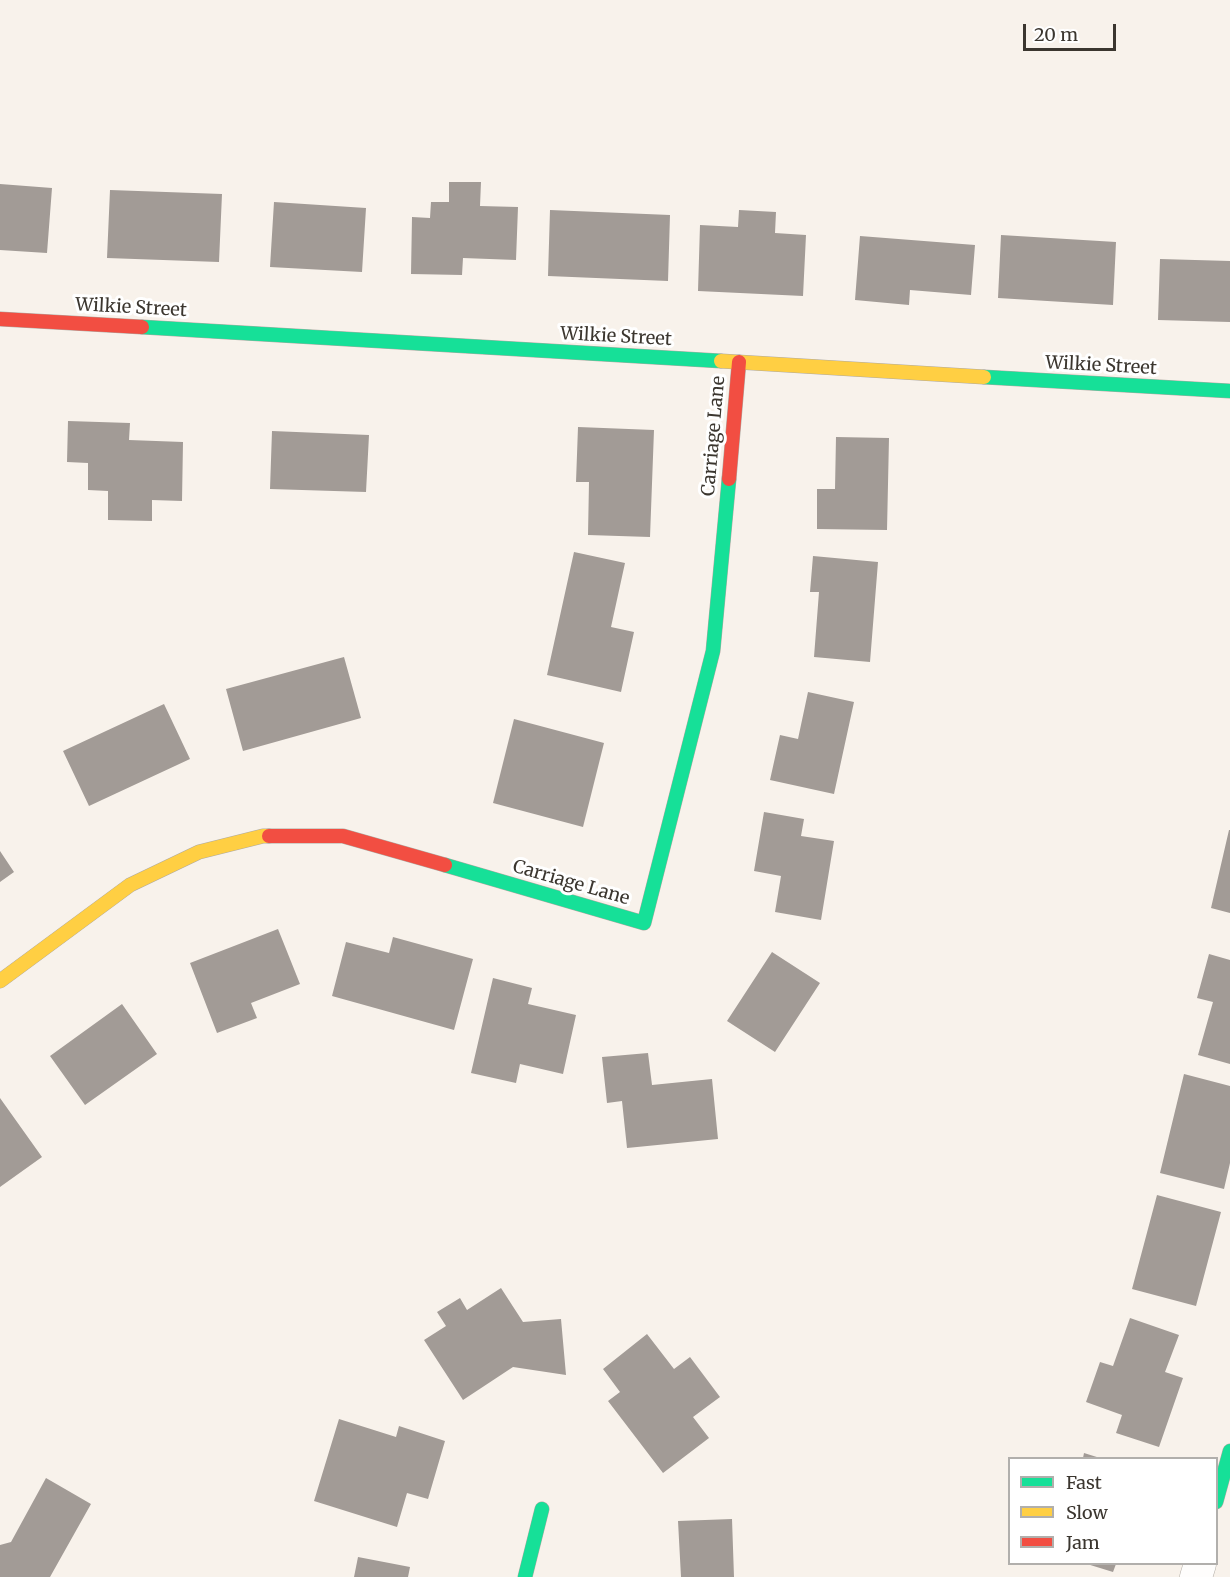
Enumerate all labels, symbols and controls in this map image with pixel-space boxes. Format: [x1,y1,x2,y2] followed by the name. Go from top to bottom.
[1026,12,1119,50] scale bar
[1034,23,1078,46] text: 20 m
[75,294,187,322] street label: Wilkie Street
[560,323,672,351] street label: Wilkie Street
[1045,352,1157,380] street label: Wilkie Street
[698,375,730,497] street label: Carriage Lane
[510,856,632,910] street label: Carriage Lane
[1008,1457,1218,1565] legend
[1066,1471,1102,1494] text: Fast
[1066,1501,1108,1524] text: Slow
[1066,1531,1100,1554] text: Jam

